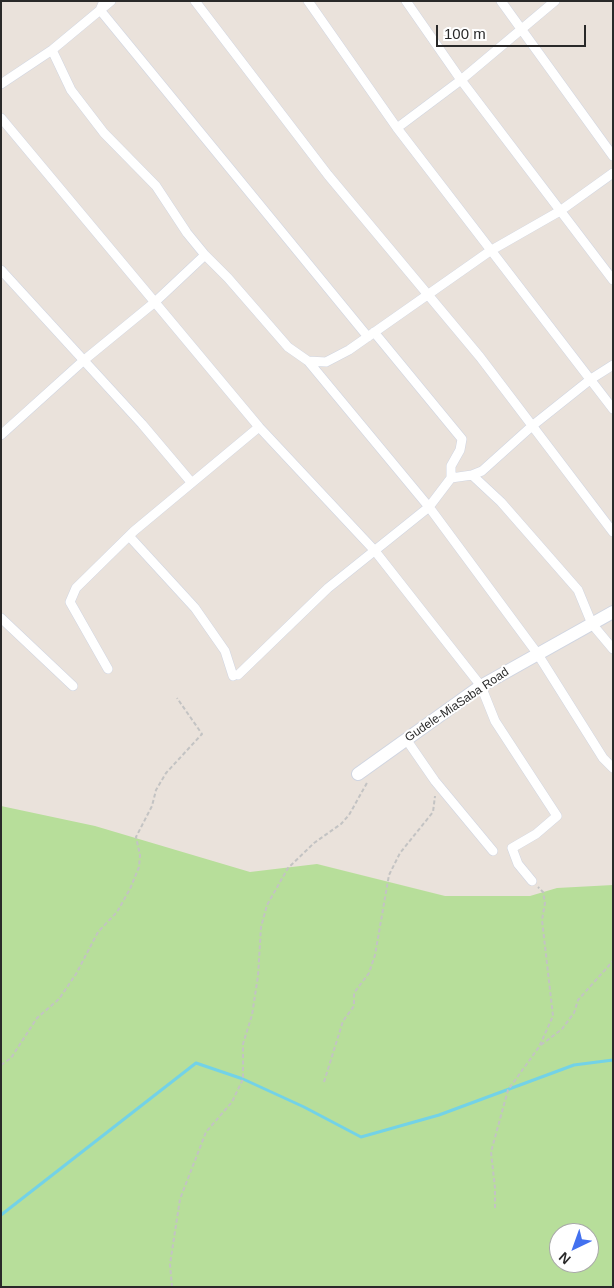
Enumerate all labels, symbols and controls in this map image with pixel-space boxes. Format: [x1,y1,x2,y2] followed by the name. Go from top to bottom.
[439,15,589,47] scale bar
[444,25,486,42] text: 100 m
[402,665,512,745] street label: Gudele-MiaSaba Road
[549,1223,599,1273] north arrow
[556,1249,574,1268] text: N

